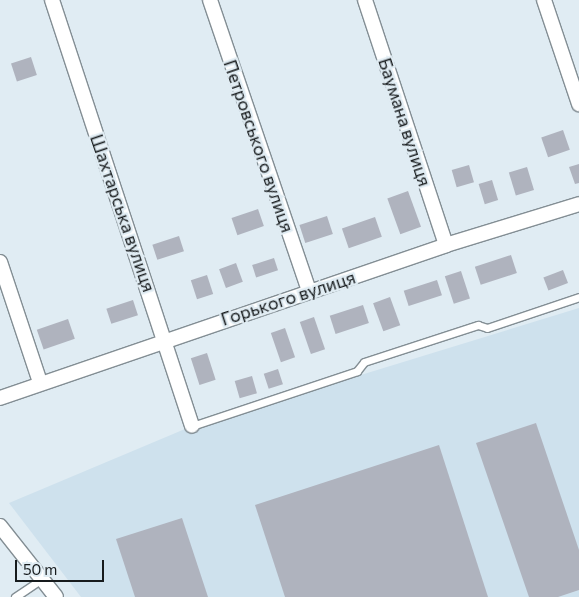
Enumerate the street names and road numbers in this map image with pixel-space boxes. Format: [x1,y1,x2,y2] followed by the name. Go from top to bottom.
[374,55,436,189] street label: Баумана вулиця
[219,57,299,235] street label: Петровського вулиця
[86,131,160,295] street label: Шахтарська вулиця
[218,266,358,330] street label: Горького вулиця

